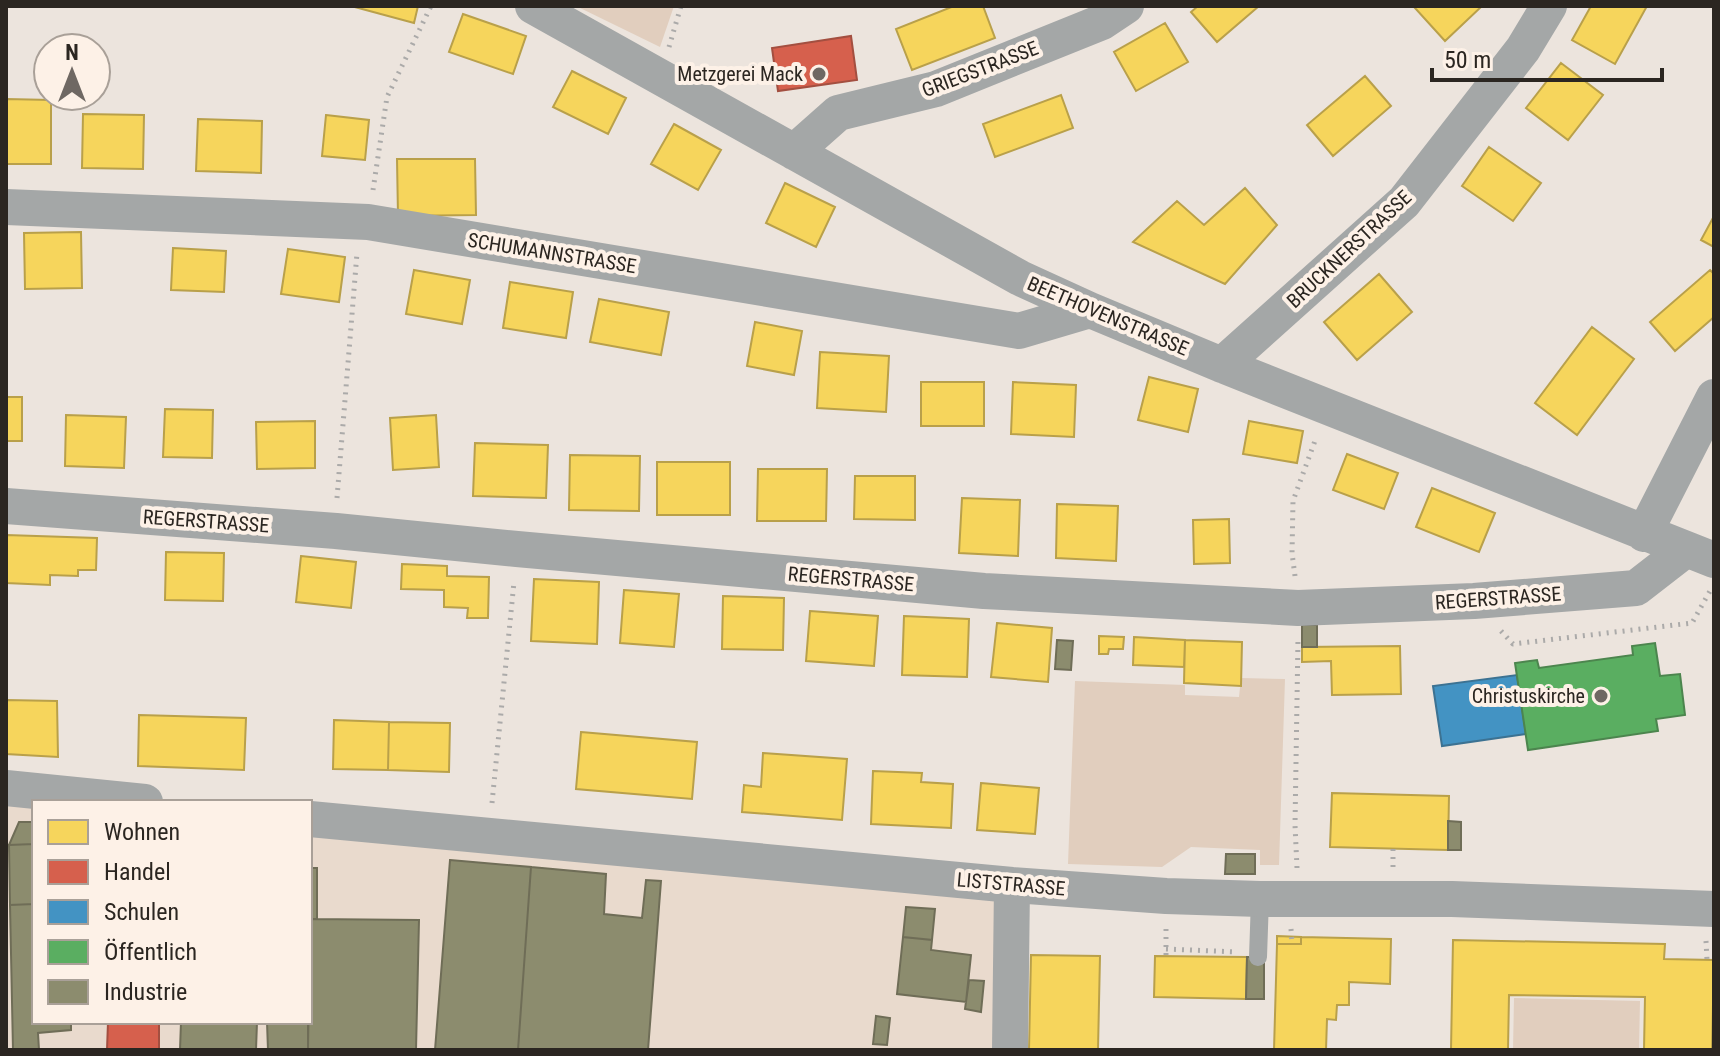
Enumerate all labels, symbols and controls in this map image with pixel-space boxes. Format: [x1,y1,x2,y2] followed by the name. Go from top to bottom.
[32,32,112,112] north arrow
[1432,32,1662,82] scale bar
[918,36,1042,102] street label: GRIEGSTRASSE
[65,40,79,65] text: N
[1444,46,1491,74] text: 50 m
[677,62,803,86] place label: Metzgerei Mack
[810,65,828,83] marker: Metzgerei Mack
[1282,185,1416,313] street label: BRUCKNERSTRASSE
[466,228,638,278] street label: SCHUMANNSTRASSE
[1024,271,1192,361] street label: BEETHOVENSTRASSE
[142,505,270,537] street label: REGERSTRASSE
[787,562,915,596] street label: REGERSTRASSE
[1434,582,1562,614] street label: REGERSTRASSE
[1472,684,1585,708] place label: Christuskirche
[1592,687,1610,705] marker: Christuskirche
[32,800,312,1024] legend
[104,818,180,846] text: Wohnen
[104,858,171,886] text: Handel
[956,867,1066,901] street label: LISTSTRASSE
[104,898,179,926] text: Schulen
[104,938,197,966] text: Öffentlich
[104,978,187,1006] text: Industrie

